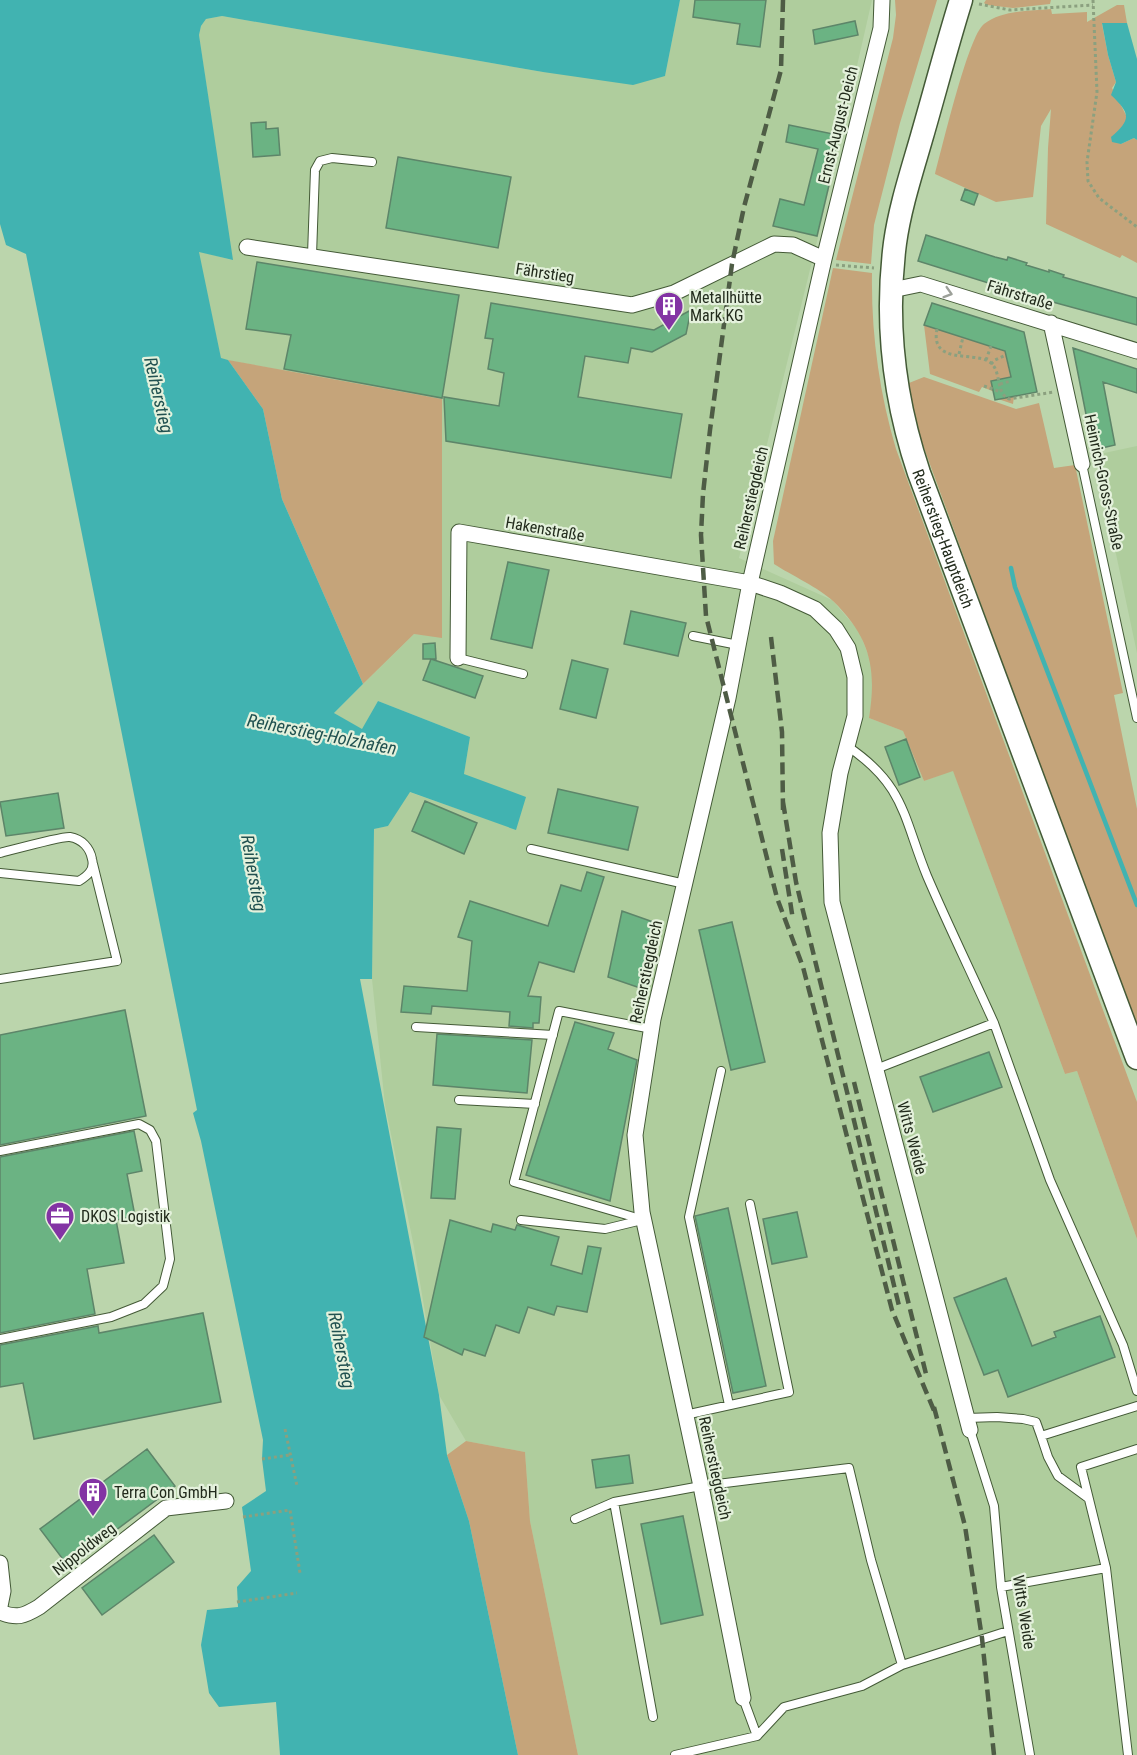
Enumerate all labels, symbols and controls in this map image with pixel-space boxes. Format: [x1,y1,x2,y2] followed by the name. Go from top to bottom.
[814,64,862,186] street label: Ernst-August-Deich
[514,259,576,287] street label: Fährstieg
[985,276,1055,314] street label: Fährstraße
[942,285,953,298] one-way arrow
[690,288,762,325] place label: Metallhütte Mark KG
[653,290,685,332] building icon: Metallhütte Mark KG
[140,355,178,435] water label: Reiherstieg
[1080,412,1128,552] street label: Heinrich-Gross-Straße
[730,445,772,551] street label: Reiherstiegdeich
[909,466,978,611] street label: Reiherstieg-Hauptdeich
[504,513,586,545] street label: Hakenstraße
[246,709,398,759] water label: Reiherstieg-Holzhafen
[237,833,271,913] water label: Reiherstieg
[626,919,666,1025] street label: Reiherstiegdeich
[893,1099,931,1177] street label: Witts Weide
[44,1200,76,1242] office icon: DKOS Logistik
[81,1207,171,1226] place label: DKOS Logistik
[324,1310,360,1390] water label: Reiherstieg
[695,1415,735,1521] street label: Reiherstiegdeich
[77,1476,109,1518] building icon: Terra Con GmbH
[114,1483,218,1502] place label: Terra Con GmbH
[49,1518,119,1580] street label: Nippoldweg
[1009,1574,1039,1650] street label: Witts Weide

